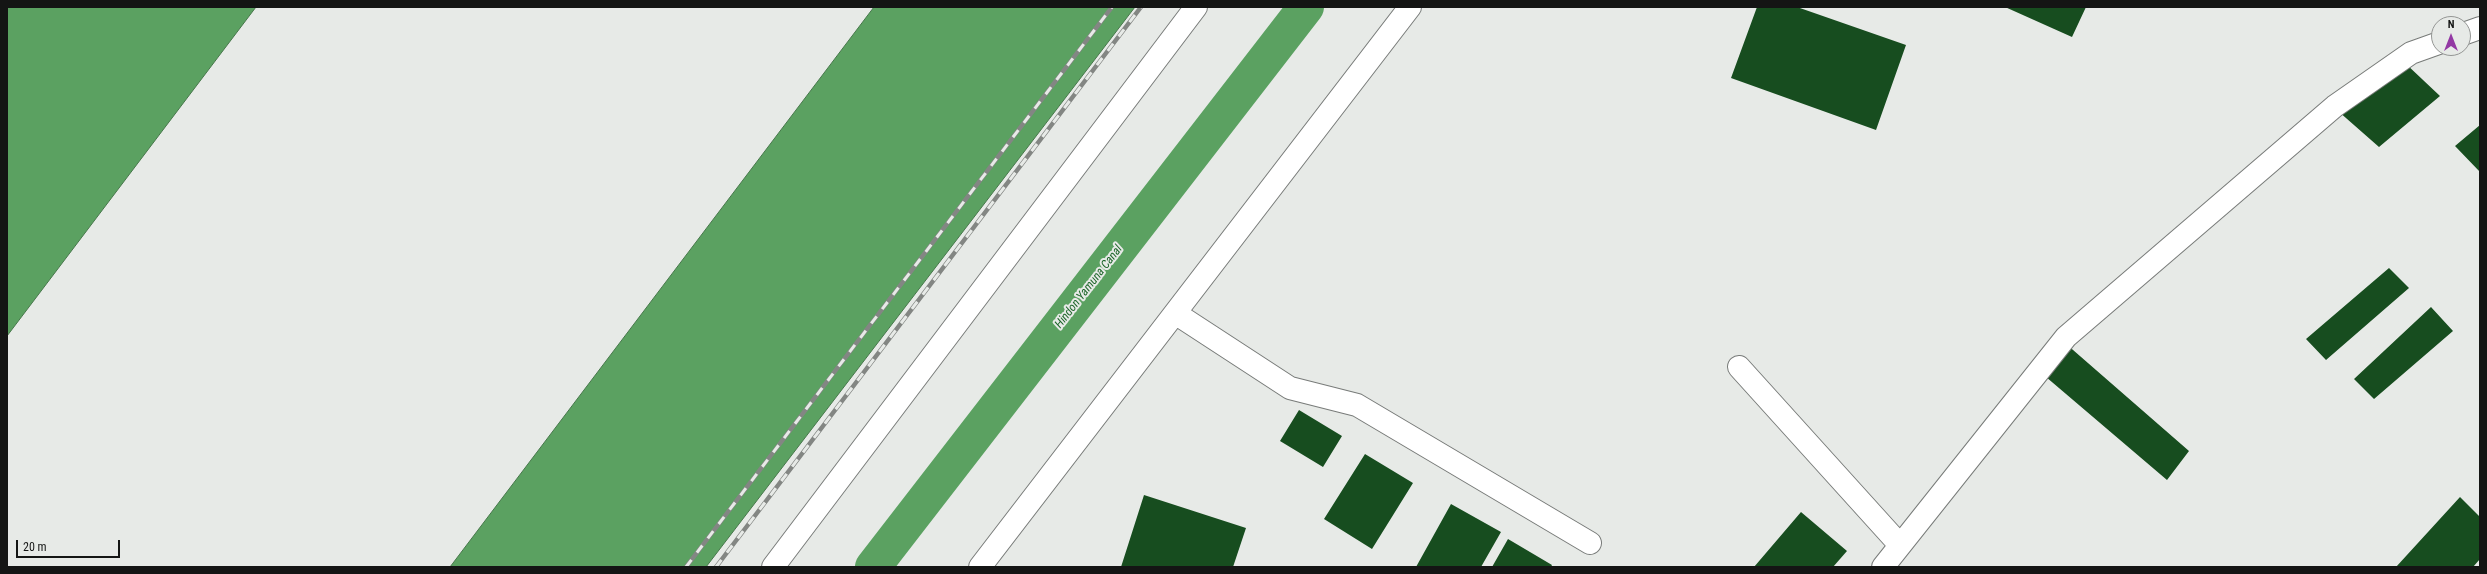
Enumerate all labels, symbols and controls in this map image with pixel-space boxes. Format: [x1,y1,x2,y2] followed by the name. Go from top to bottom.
[2431,16,2471,56] north arrow
[2448,18,2454,31] text: N
[1052,243,1126,331] water label: Hindon Yamuna Canal
[18,532,122,558] scale bar
[23,540,47,554] text: 20 m

